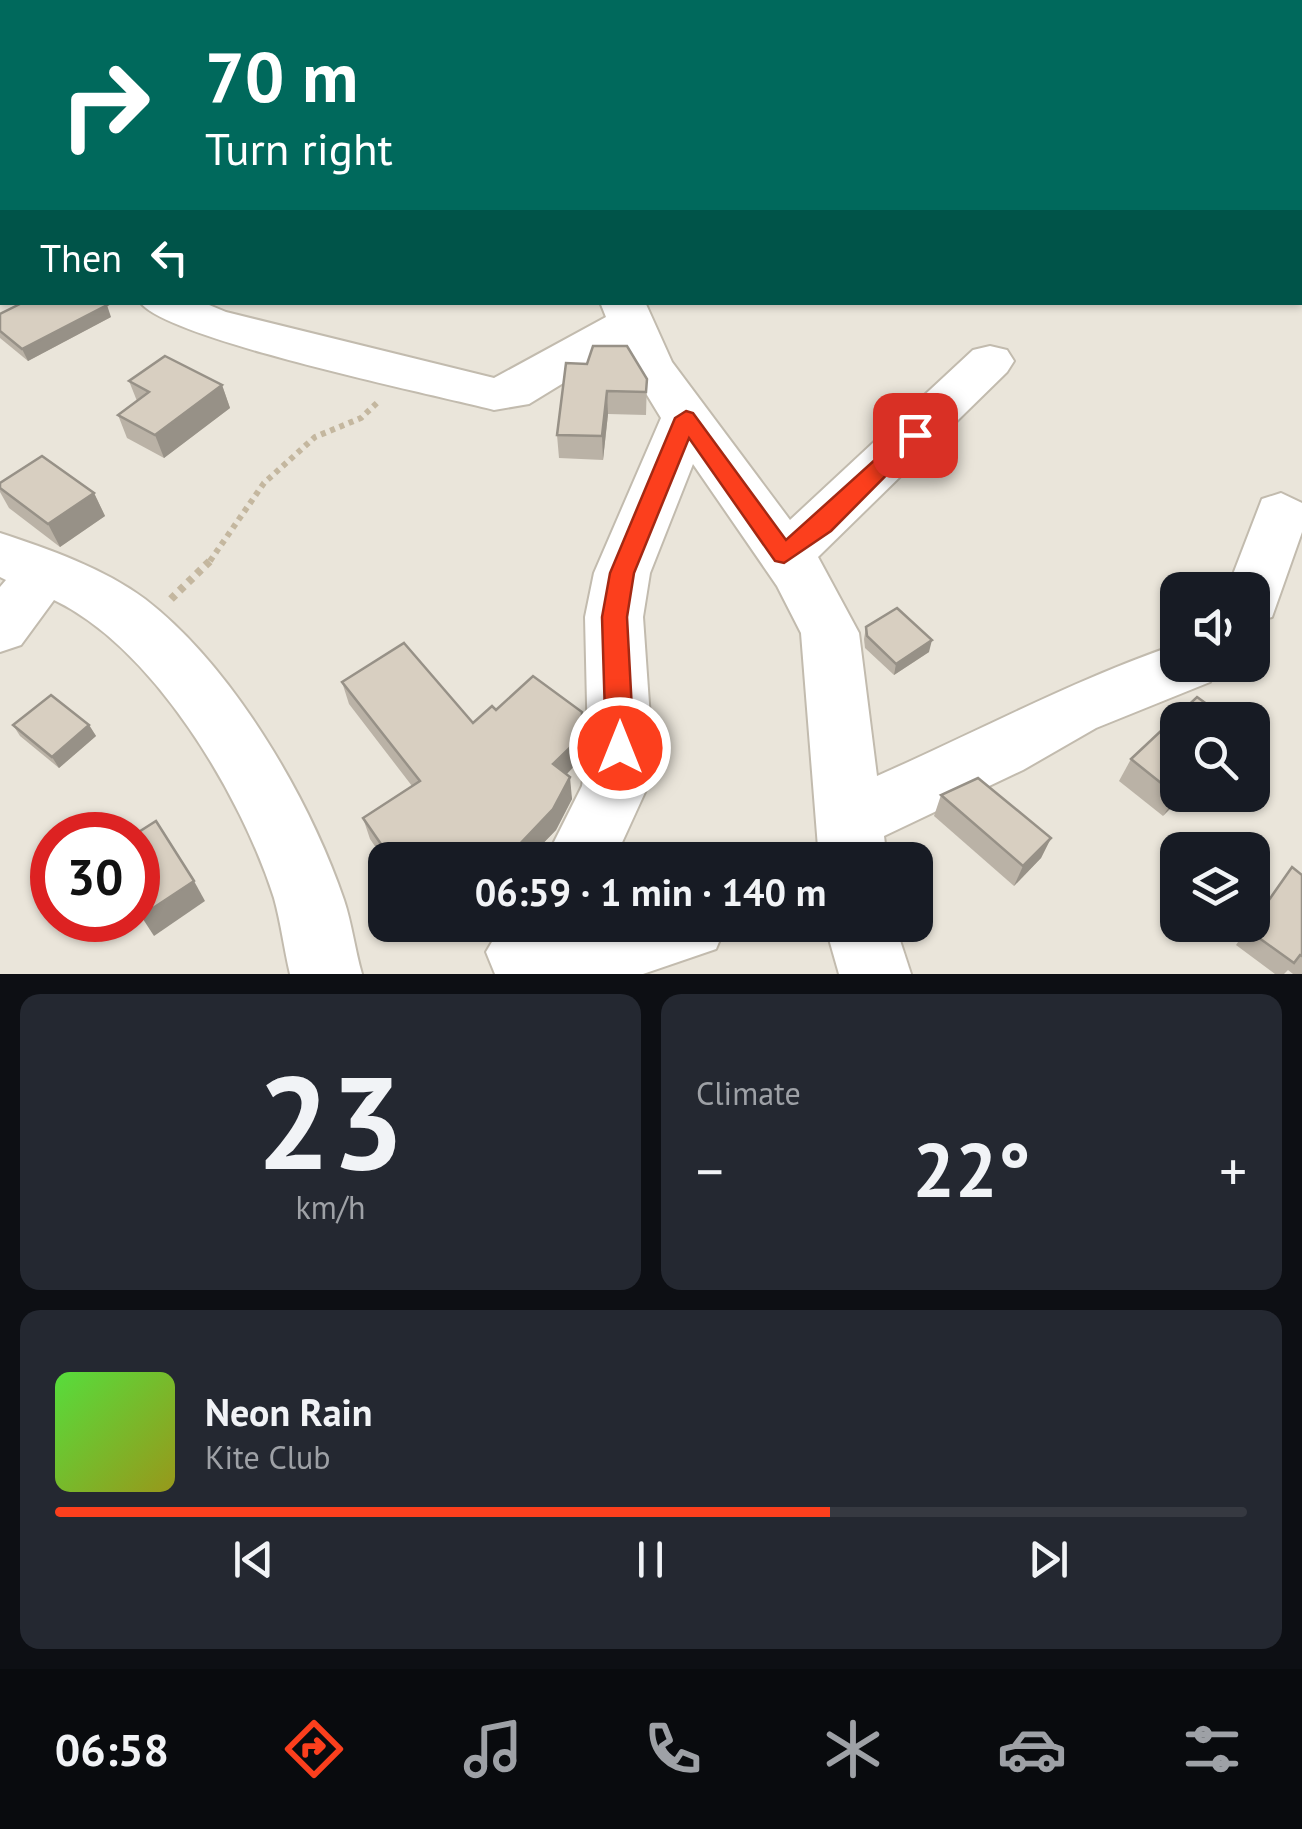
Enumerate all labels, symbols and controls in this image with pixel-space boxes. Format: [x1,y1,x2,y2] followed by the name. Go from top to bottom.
[205,31,358,121] text: 70 m
[40,40,170,170] icon: right
[205,119,393,177] text: Turn right
[142,230,197,285] icon: left
[40,233,122,282] text: Then
[873,393,958,478] pin
[888,408,943,463] icon: arrive
[1160,572,1270,942] map controls
[1160,572,1270,682] button: sound
[568,696,672,800] position arrow
[1160,702,1270,812] button: search
[30,812,160,942] speed limit sign: 30
[1160,832,1270,942] button: layers
[475,867,826,916] text: 06:59 · 1 min · 140 m
[257,1037,404,1205] text: 23
[696,1072,801,1114] text: Climate
[913,1121,1030,1218] text: 22°
[696,1135,724,1206] text: −
[1219,1135,1247,1206] text: +
[295,1186,366,1228] text: km/h
[205,1387,372,1436] text: Neon Rain
[205,1436,331,1478] text: Kite Club
[226,1532,281,1587] icon: previous
[623,1532,678,1587] icon: pause
[1021,1532,1076,1587] icon: next
[279,1714,349,1784] icon: directions
[458,1714,528,1784] icon: music
[638,1714,708,1784] icon: phone
[818,1714,888,1784] icon: climate
[997,1714,1067,1784] icon: car
[1177,1714,1247,1784] icon: filters
[55,1720,169,1778] text: 06:58

